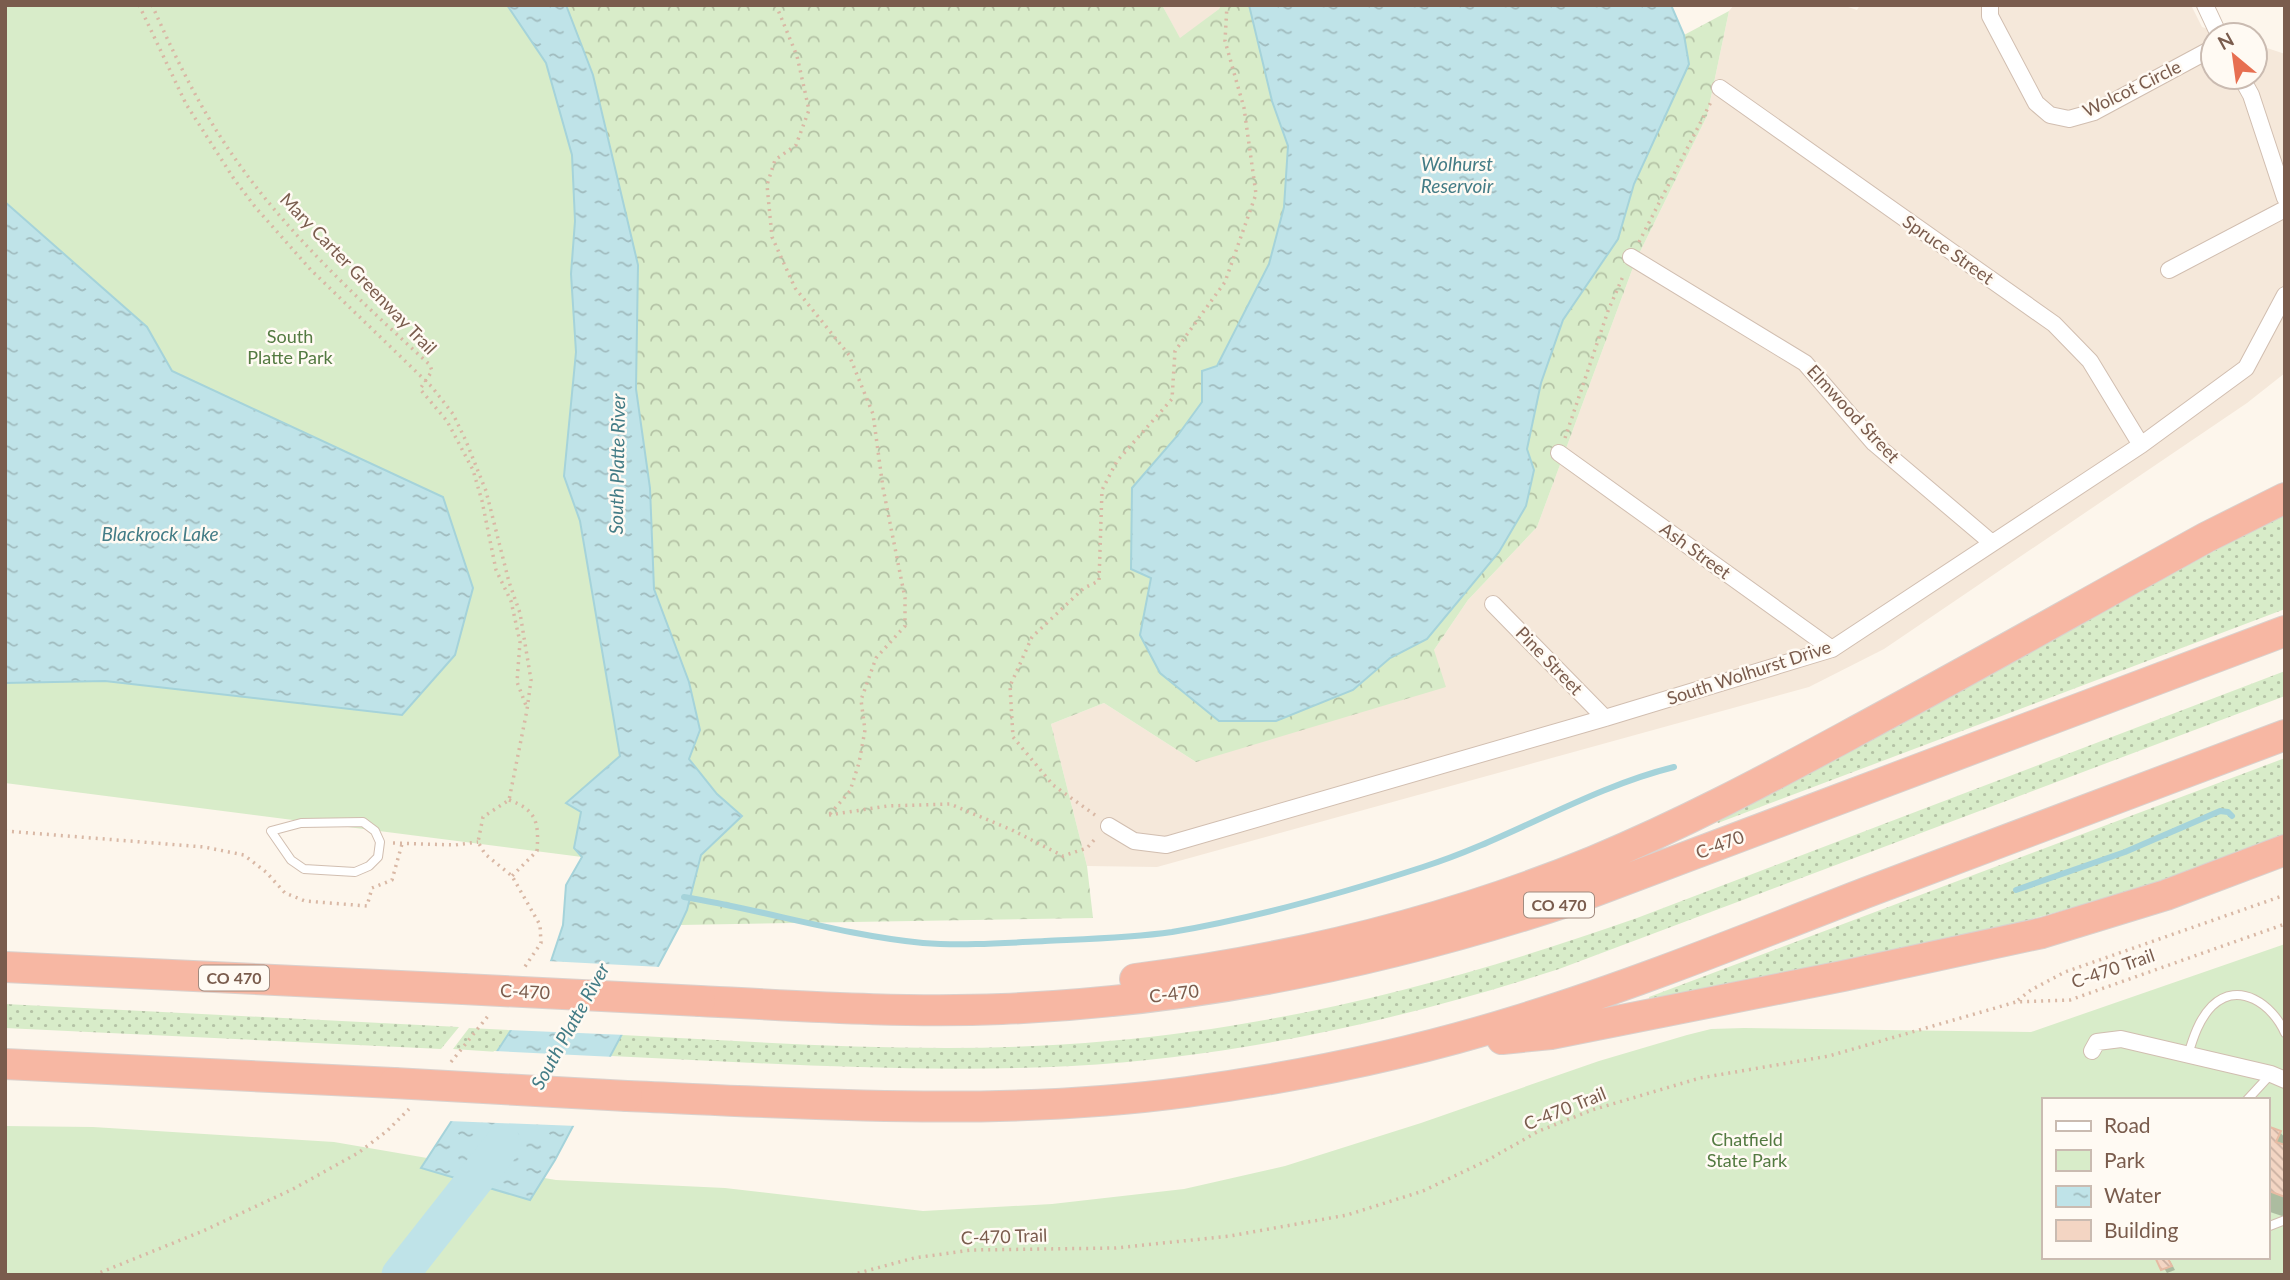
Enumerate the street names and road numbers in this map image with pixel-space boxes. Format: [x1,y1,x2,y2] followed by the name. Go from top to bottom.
[2079,55,2184,121] street label: Wolcot Circle
[276,188,442,359] street label: Mary Carter Greenway Trail
[1899,210,1999,289] street label: Spruce Street
[1803,360,1905,467] street label: Elmwood Street
[1656,517,1736,584] street label: Ash Street
[1512,622,1588,699] street label: Pine Street
[1664,635,1834,709] street label: South Wolhurst Drive
[1692,825,1747,863] street label: C-470
[1524,892,1594,917] road number: CO 470
[2068,944,2157,993] street label: C-470 Trail
[199,966,269,990] road number: CO 470
[499,979,551,1003] street label: C-470
[1148,979,1200,1007] street label: C-470
[1520,1082,1609,1135] street label: C-470 Trail
[960,1223,1048,1249] street label: C-470 Trail

